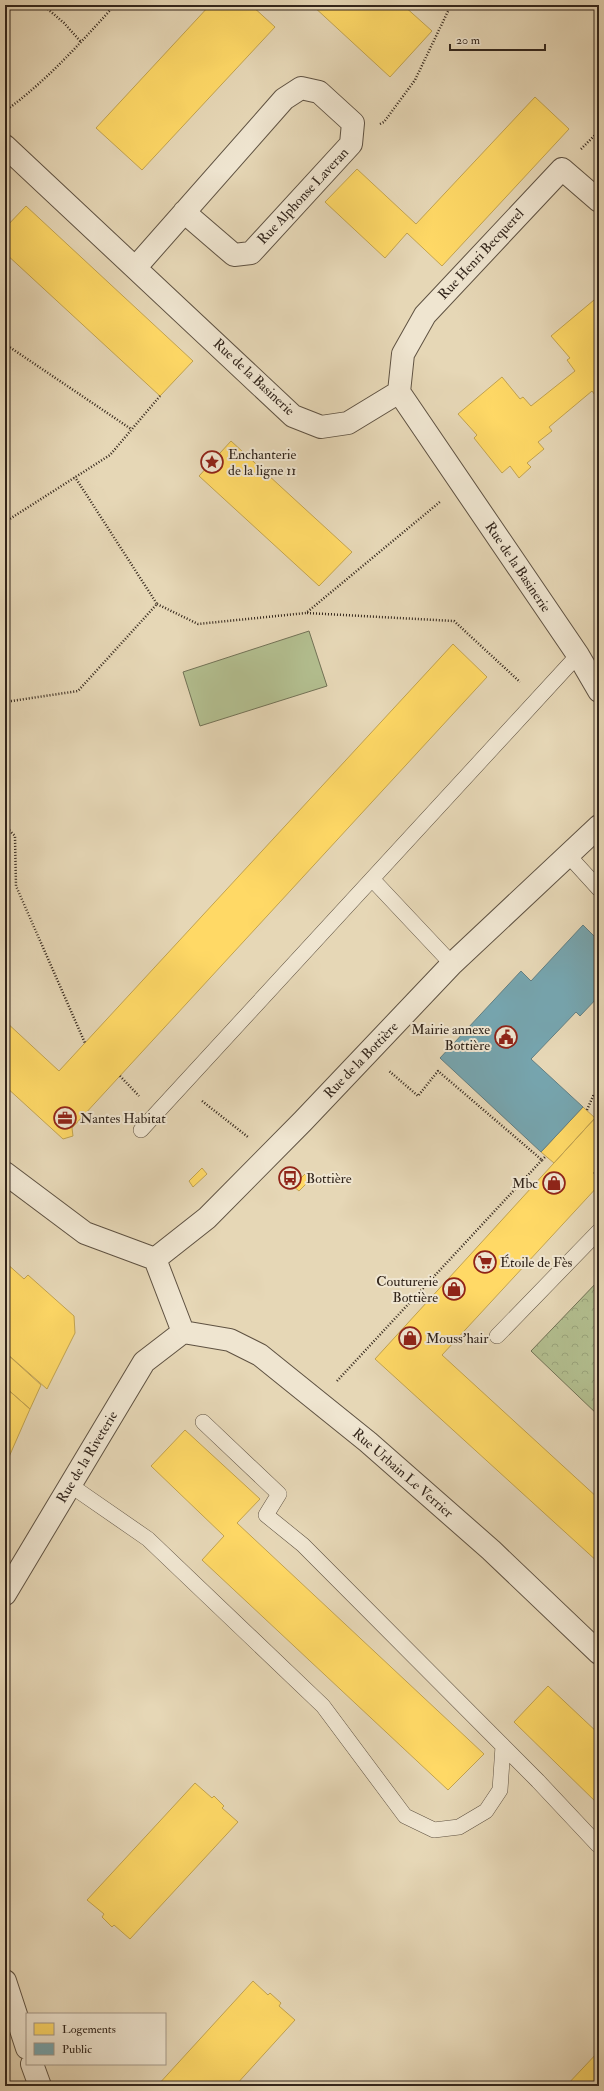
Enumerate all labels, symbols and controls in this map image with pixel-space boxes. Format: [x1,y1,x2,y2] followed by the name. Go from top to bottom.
[450,26,545,52] scale bar
[456,33,481,48] text: 20 m
[254,144,353,249] street label: Rue Alphonse Laveran
[435,205,528,303] street label: Rue Henri Becquerel
[210,335,298,419] street label: Rue de la Basinerie
[228,446,296,479] place label: Enchanterie de la ligne 11
[199,449,225,475] place icon: Enchanterie de la ligne 11
[482,519,555,615] street label: Rue de la Basinerie
[320,1018,402,1102] street label: Rue de la Bottière
[411,1021,490,1054] place label: Mairie annexe Bottière
[493,1024,519,1050] public building icon: Mairie annexe Bottière
[52,1105,78,1131] office icon: Nantes Habitat
[80,1110,166,1127] place label: Nantes Habitat
[277,1165,303,1191] bus stop icon: Bottière
[306,1170,352,1187] place label: Bottière
[541,1170,567,1196] shop icon: Mbc
[512,1175,538,1192] place label: Mbc
[472,1249,498,1275] supermarket icon: Étoile de Fès
[500,1254,573,1271] place label: Étoile de Fès
[376,1273,438,1306] place label: Couturerie Bottière
[441,1276,467,1302] shop icon: Couturerie Bottière
[397,1325,423,1351] shop icon: Mouss'hair
[426,1330,489,1347] place label: Mouss'hair
[53,1408,121,1506] street label: Rue de la Riveterie
[349,1425,457,1522] street label: Rue Urbain Le Verrier
[26,2013,166,2065] legend
[62,2022,116,2037] text: Logements
[62,2042,92,2057] text: Public

